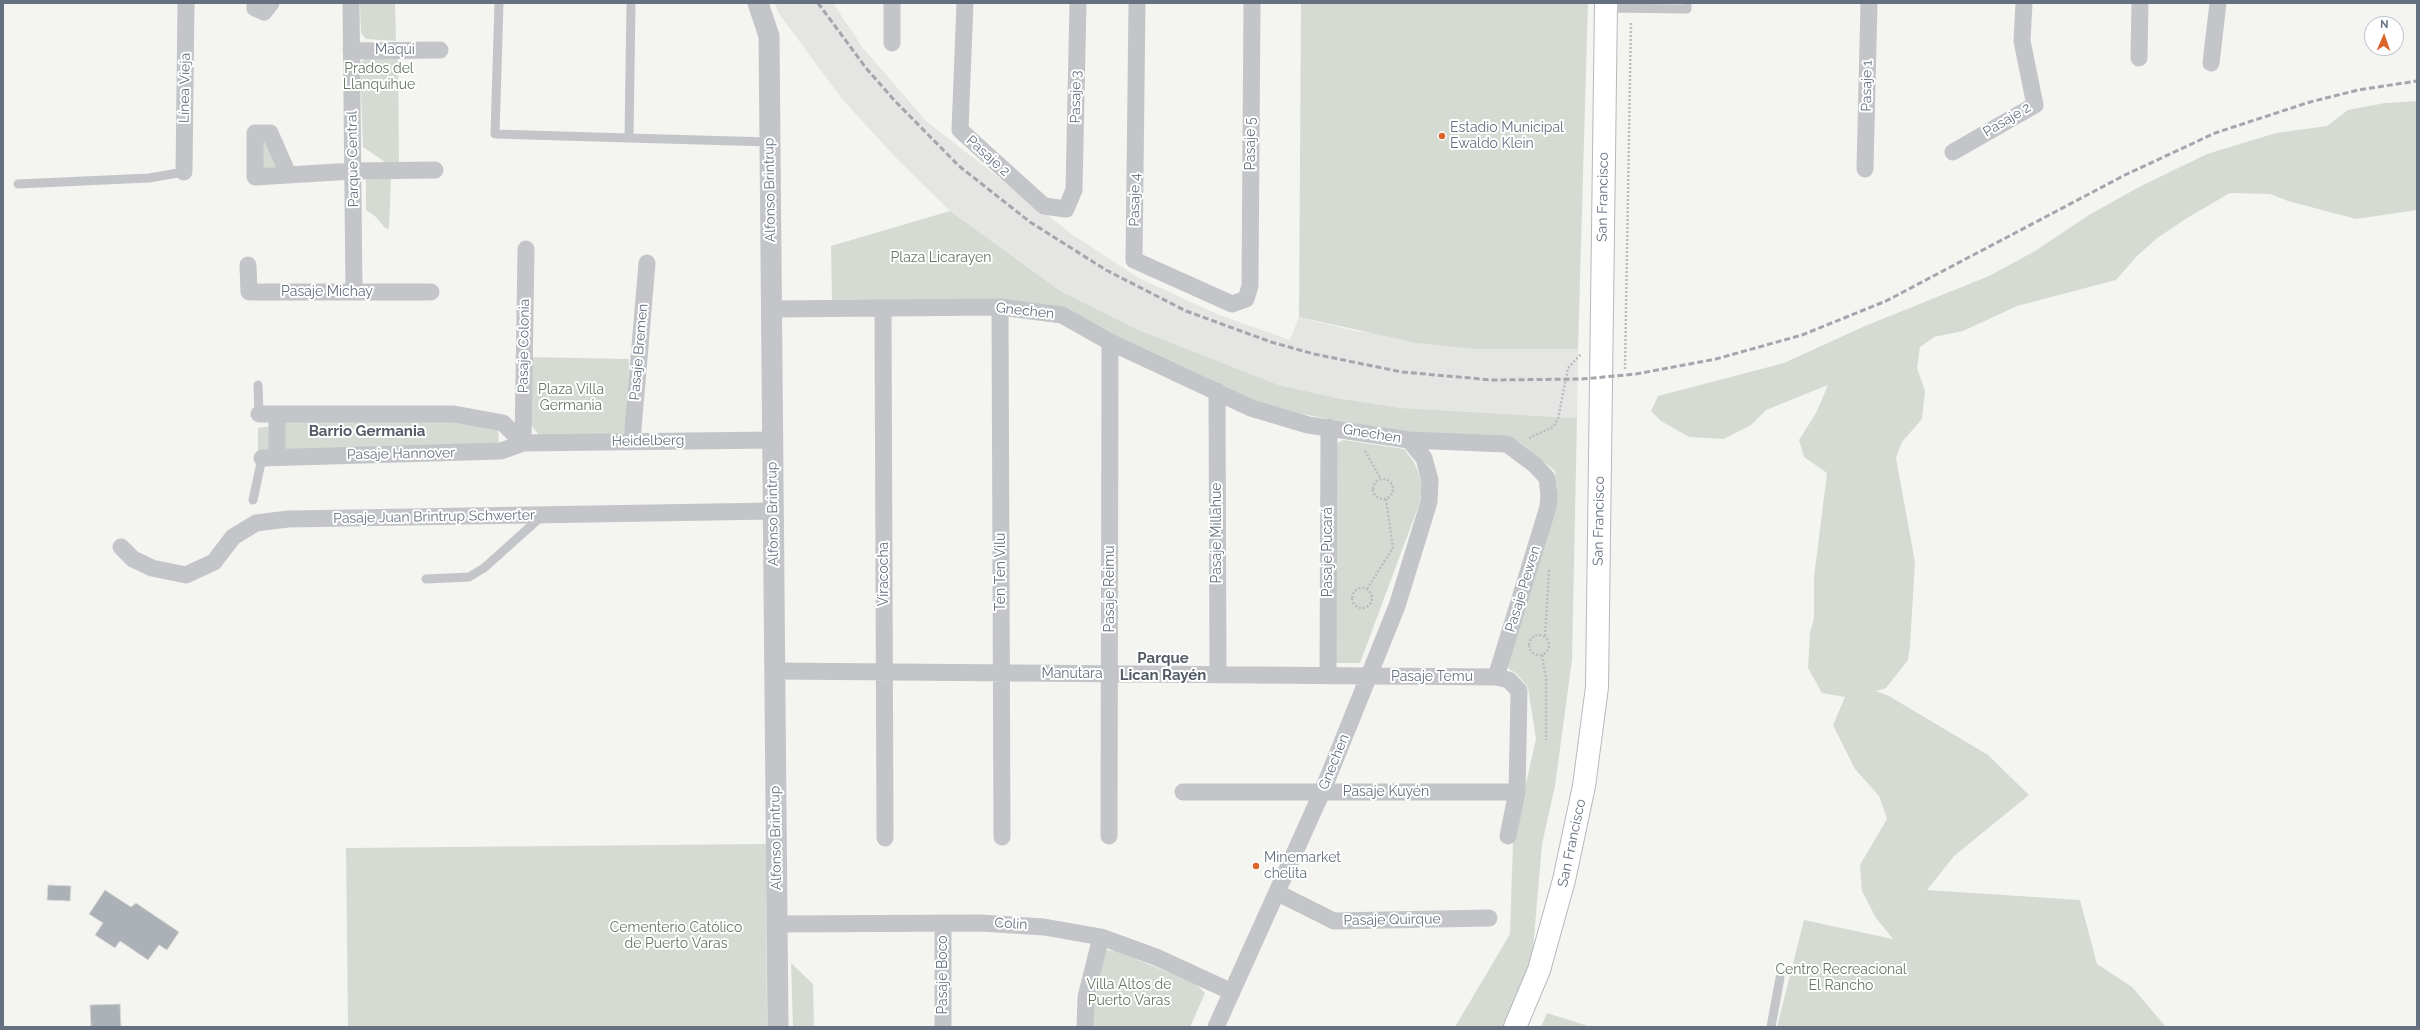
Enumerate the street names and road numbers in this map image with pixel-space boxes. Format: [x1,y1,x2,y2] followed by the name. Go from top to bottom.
[375,42,415,58] street label: Maqui
[176,53,194,123] street label: Línea Vieja
[1858,60,1876,112] street label: Pasaje 1
[1067,70,1085,124] street label: Pasaje 3
[1980,99,2034,141] street label: Pasaje 2
[344,111,362,207] street label: Parque Central
[1243,117,1259,171] street label: Pasaje 5
[963,132,1013,180] street label: Pasaje 2
[761,137,779,243] street label: Alfonso Brintrup
[1594,152,1612,242] street label: San Francisco
[1126,173,1144,227] street label: Pasaje 4
[281,284,373,300] street label: Pasaje Michay
[515,299,533,393] street label: Pasaje Colonia
[995,300,1055,322] street label: Gnechen
[626,303,652,401] street label: Pasaje Bremen
[1342,421,1402,447] street label: Gnechen
[612,432,684,450] street label: Heidelberg
[347,445,455,463] street label: Pasaje Hannover
[764,461,782,567] street label: Alfonso Brintrup
[1590,476,1608,566] street label: San Francisco
[1209,483,1225,583] street label: Pasaje Millahue
[333,507,535,527] street label: Pasaje Juan Brintrup Schwerter
[1320,507,1336,597] street label: Pasaje Pucará
[993,533,1009,611] street label: Ten Ten Vilu
[876,542,892,606] street label: Viracocha
[1502,544,1544,634] street label: Pasaje Pewen
[1102,546,1118,632] street label: Pasaje Reimu
[1041,666,1103,682] street label: Manutara
[1391,669,1473,685] street label: Pasaje Temu
[1315,732,1353,792] street label: Gnechen
[1343,784,1429,800] street label: Pasaje Kuyén
[767,785,785,891] street label: Alfonso Brintrup
[1554,797,1590,889] street label: San Francisco
[1343,911,1441,929] street label: Pasaje Quirque
[994,915,1028,933] street label: Colin
[935,935,951,1015] street label: Pasaje Boco

